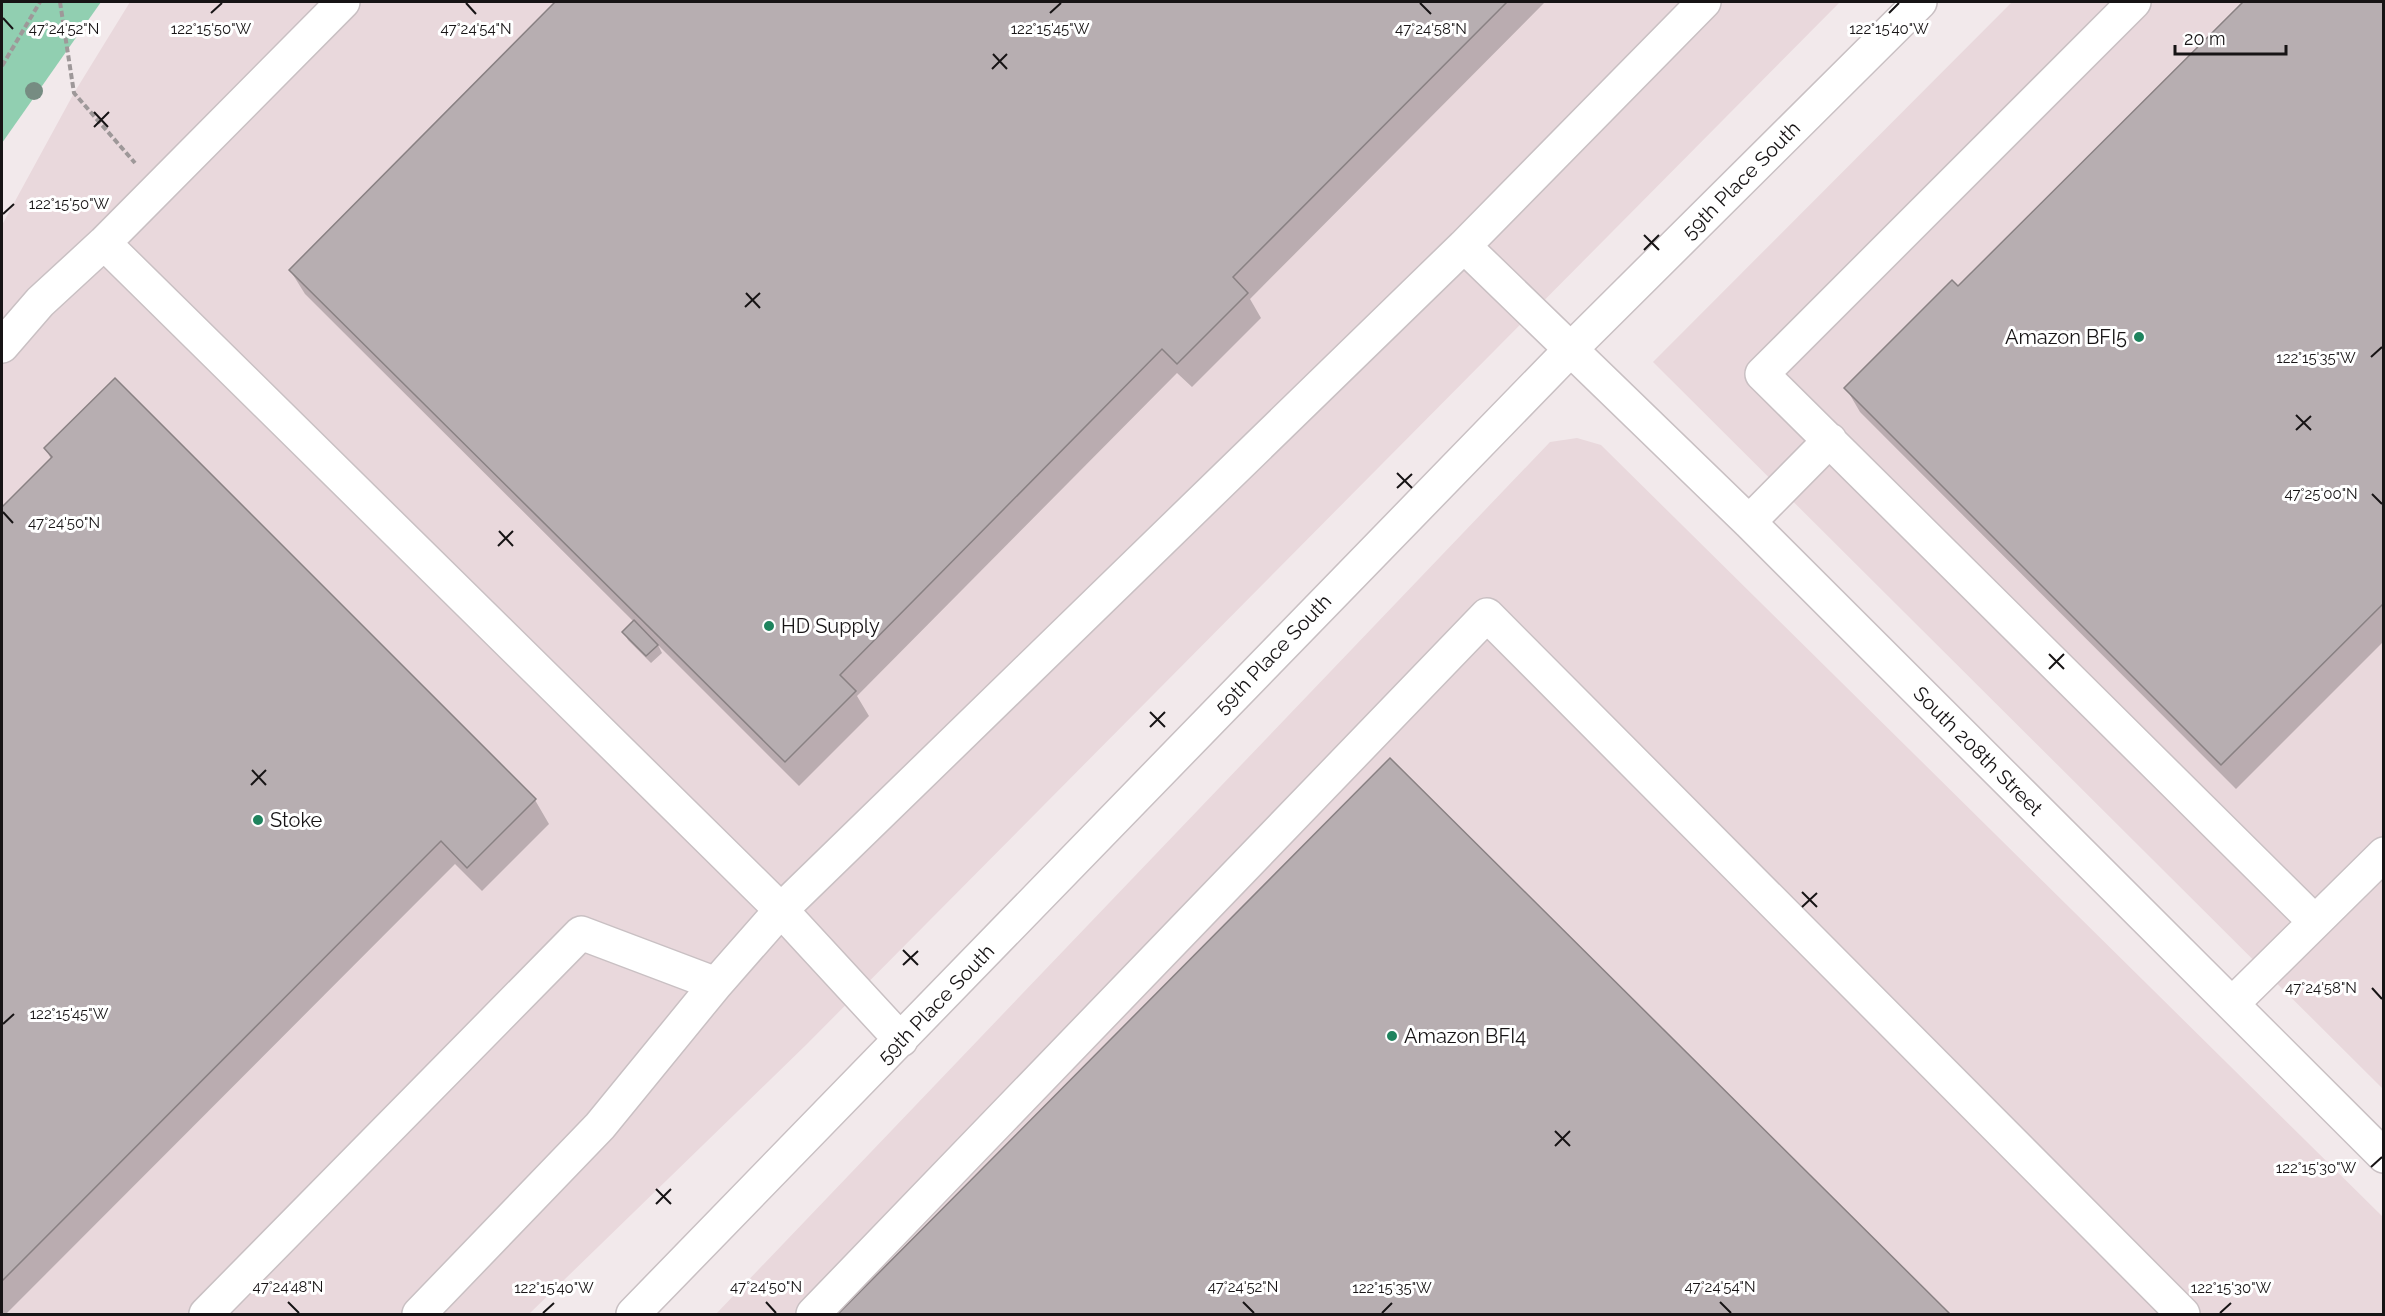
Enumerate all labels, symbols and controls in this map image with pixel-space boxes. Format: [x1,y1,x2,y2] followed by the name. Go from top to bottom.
[2175,18,2286,56] scale bar
[29,20,99,38] text: 47°24'52"N
[171,20,252,38] text: 122°15'50"W
[441,20,512,38] text: 47°24'54"N
[1011,20,1090,38] text: 122°15'45"W
[1395,20,1467,38] text: 47°24'58"N
[1849,20,1929,38] text: 122°15'40"W
[2184,28,2226,49] text: 20 m
[1677,116,1805,244] street label: 59th Place South
[29,195,110,213] text: 122°15'50"W
[2005,325,2127,349] place label: Amazon BFI5
[2132,330,2146,344] marker: Amazon BFI5
[2276,349,2356,367] text: 122°15'35"W
[2284,485,2358,503] text: 47°25'00"N
[28,514,100,532] text: 47°24'50"N
[1210,589,1336,719] street label: 59th Place South
[781,614,880,638] place label: HD Supply
[762,619,776,633] marker: HD Supply
[1908,681,2048,821] street label: South 208th Street
[270,808,322,832] place label: Stoke
[251,813,265,827] marker: Stoke
[873,939,999,1069] street label: 59th Place South
[2285,979,2357,997] text: 47°24'58"N
[30,1005,109,1023] text: 122°15'45"W
[1404,1024,1526,1048] place label: Amazon BFI4
[1385,1029,1399,1043] marker: Amazon BFI4
[2276,1159,2357,1177] text: 122°15'30"W
[253,1278,323,1296] text: 47°24'48"N
[730,1278,802,1296] text: 47°24'50"N
[1208,1278,1278,1296] text: 47°24'52"N
[1685,1278,1756,1296] text: 47°24'54"N
[514,1279,594,1297] text: 122°15'40"W
[1352,1279,1432,1297] text: 122°15'35"W
[2191,1279,2272,1297] text: 122°15'30"W

